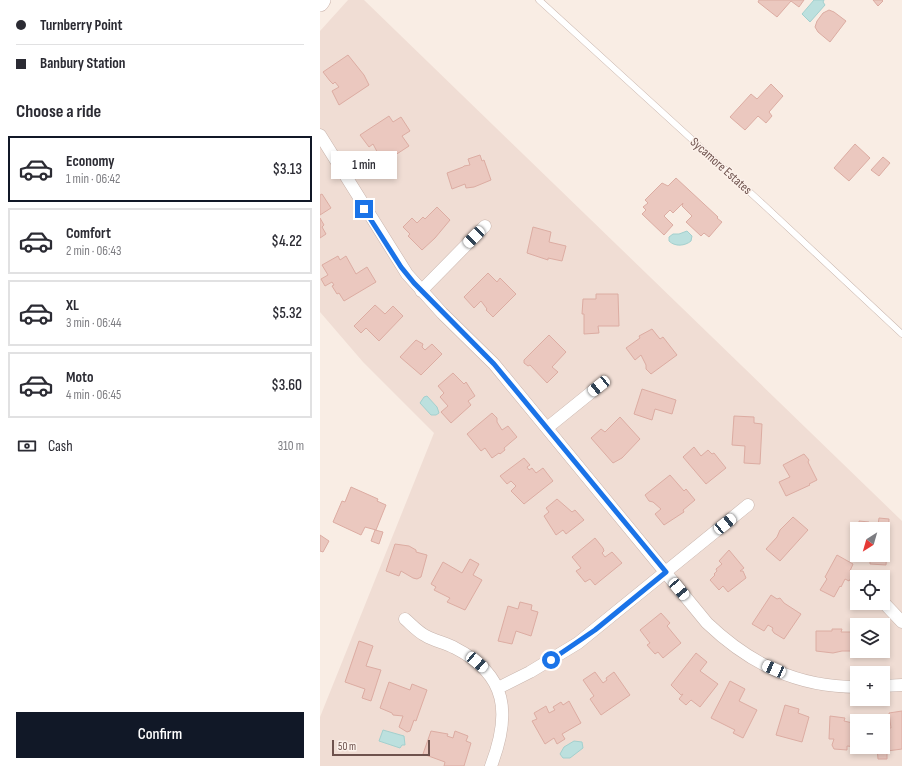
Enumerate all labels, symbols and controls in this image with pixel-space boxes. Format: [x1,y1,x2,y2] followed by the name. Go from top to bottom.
[40,16,123,35] text: Turnberry Point
[40,54,126,73] text: Banbury Station
[16,101,101,122] text: Choose a ride
[687,134,755,198] street label: Sycamore Estates
[18,151,54,187] icon: car
[331,151,397,179] callout: 1 min
[66,152,115,171] text: Economy
[352,157,376,173] text: 1 min
[272,160,302,179] text: $3.13
[66,171,120,187] text: 1 min · 06:42
[355,200,373,218] route end
[18,223,54,259] icon: car
[66,224,111,243] text: Comfort
[461,224,487,250] car
[271,232,302,251] text: $4.22
[66,243,121,259] text: 2 min · 06:43
[18,295,54,331] icon: car
[66,296,79,315] text: XL
[272,304,302,323] text: $5.32
[66,315,121,331] text: 3 min · 06:44
[18,367,54,403] icon: car
[66,368,93,387] text: Moto
[586,374,612,398] car
[271,376,302,395] text: $3.60
[66,387,121,403] text: 4 min · 06:45
[16,435,38,457] icon: cash
[48,437,73,456] text: Cash
[278,438,304,454] text: 310 m
[712,512,738,536] car
[850,522,890,562] north arrow
[850,522,890,754] map controls
[850,570,890,610] button: locate
[667,576,691,602] car
[850,618,890,658] button: layers
[464,650,490,674] car
[542,651,560,669] route start
[761,659,787,679] car
[850,666,890,706] button: +
[16,712,304,758] button: Confirm
[850,714,890,754] button: −
[332,738,430,757] scale bar
[338,740,356,753] text: 50 m

